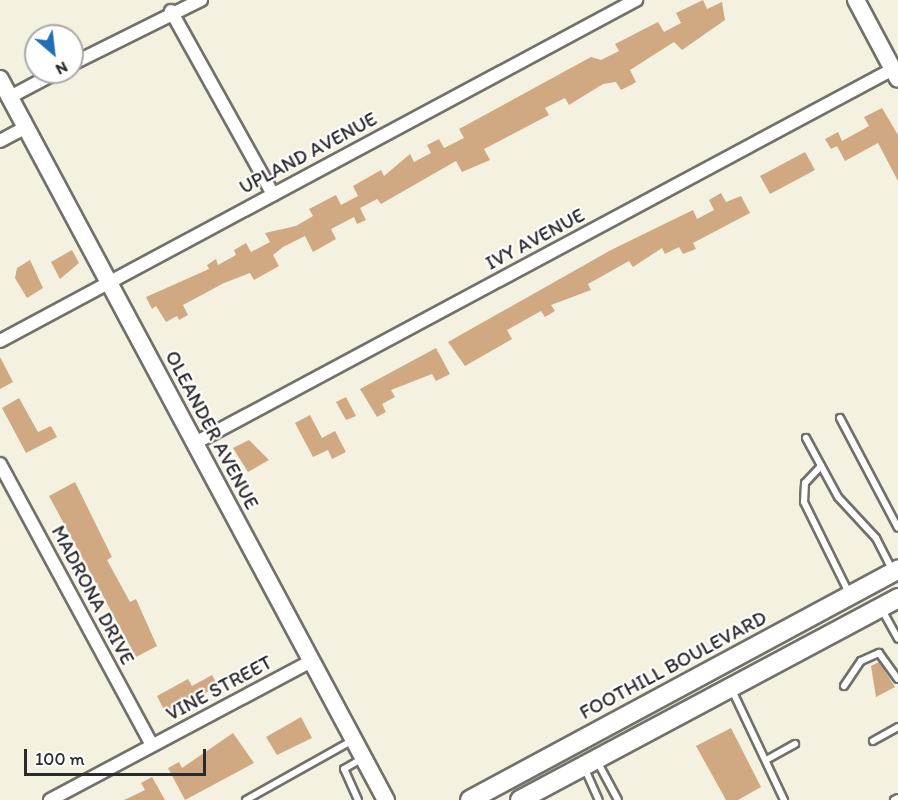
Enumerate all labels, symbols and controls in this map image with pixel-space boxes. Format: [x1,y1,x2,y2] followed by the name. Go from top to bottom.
[24,24,84,84] north arrow
[53,58,71,79] text: N
[235,107,381,199] street label: UPLAND AVENUE
[482,203,588,275] street label: IVY AVENUE
[160,347,264,513] street label: OLEANDER AVENUE
[46,521,140,669] street label: MADRONA DRIVE
[576,606,770,724] street label: FOOTHILL BOULEVARD
[162,650,276,726] street label: VINE STREET
[27,737,208,775] scale bar
[35,748,85,770] text: 100 m

